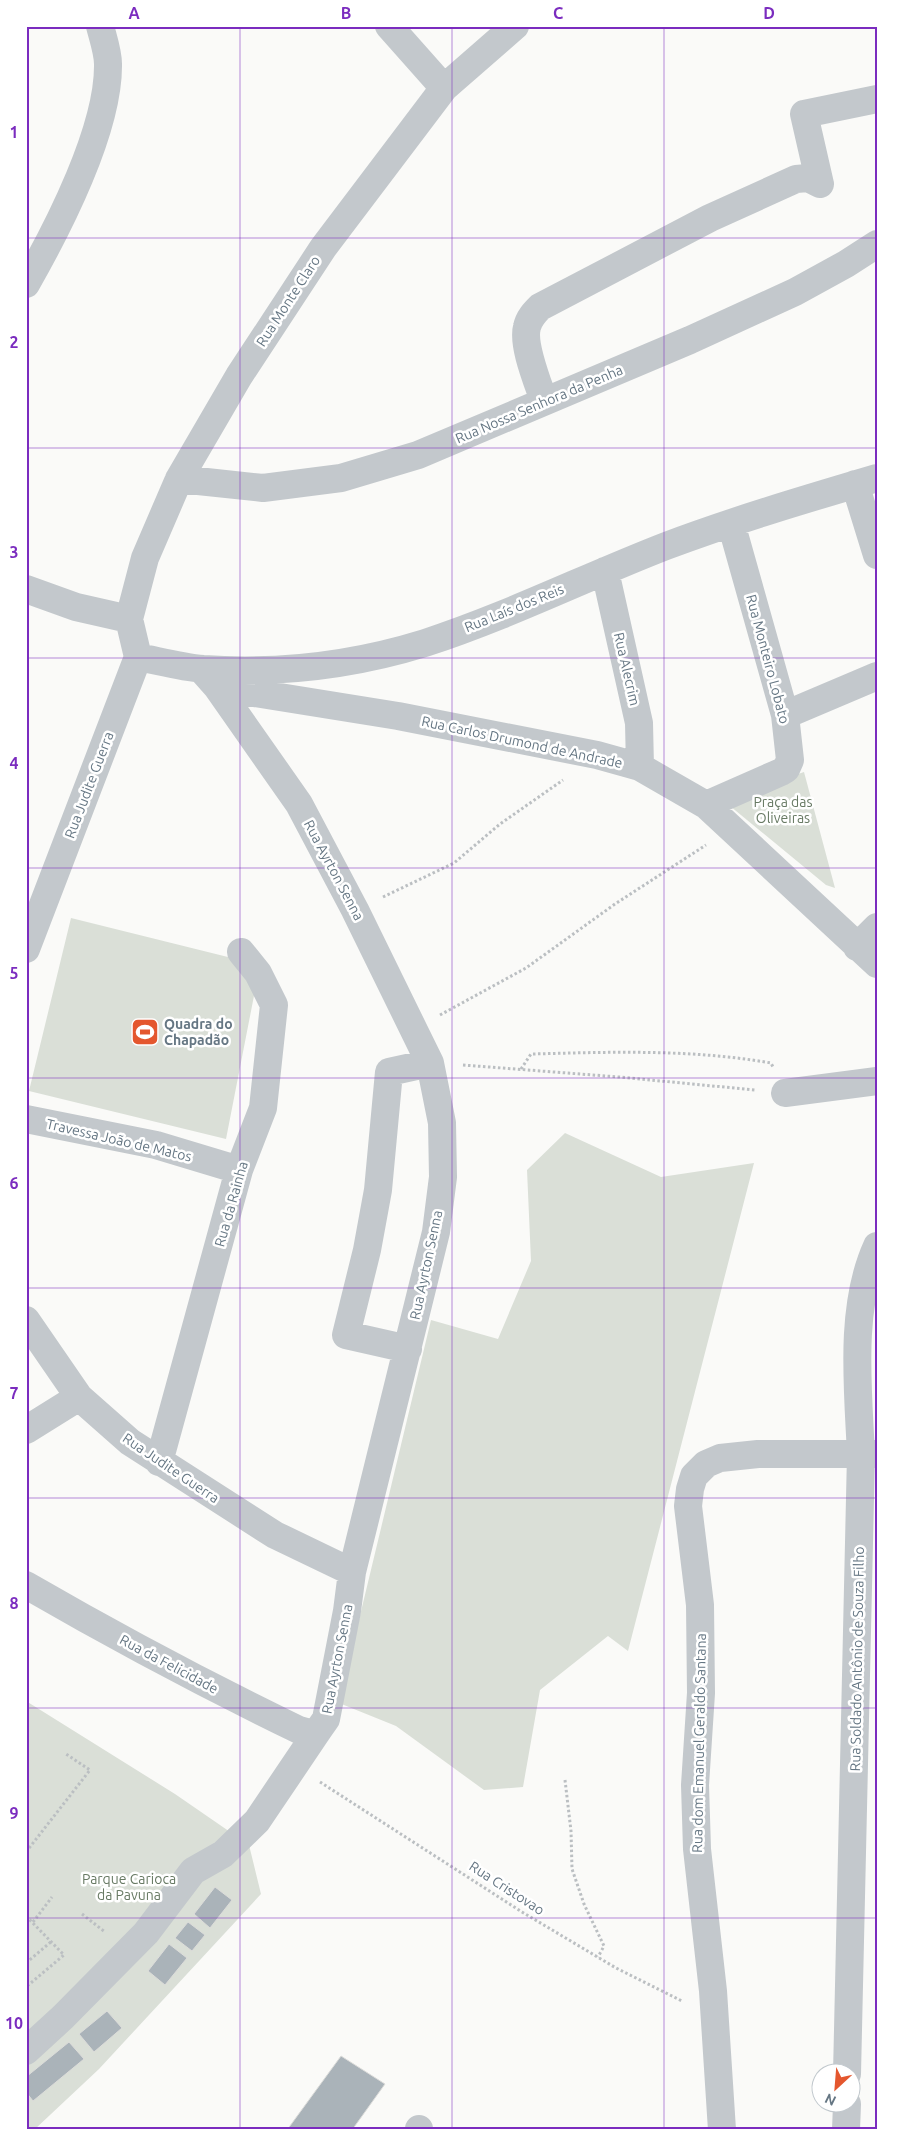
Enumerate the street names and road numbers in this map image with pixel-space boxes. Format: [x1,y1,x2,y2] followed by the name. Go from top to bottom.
[253,253,323,349] street label: Rua Monte Claro
[453,361,625,447] street label: Rua Nossa Senhora da Penha
[462,581,566,635] street label: Rua Laís dos Reis
[743,593,793,725] street label: Rua Monteiro Lobato
[611,631,643,707] street label: Rua Alecrim
[420,713,624,771] street label: Rua Carlos Drumond de Andrade
[61,729,117,841] street label: Rua Judite Guerra
[301,817,367,923] street label: Rua Ayrton Senna
[45,1115,193,1165] street label: Travessa João de Matos
[211,1159,251,1249] street label: Rua da Rainha
[407,1209,445,1321] street label: Rua Ayrton Senna
[120,1430,222,1506] street label: Rua Judite Guerra
[847,1546,867,1772] street label: Rua Soldado Antônio de Souza Filho
[319,1603,355,1715] street label: Rua Ayrton Senna
[117,1631,221,1697] street label: Rua da Felicidade
[689,1633,709,1853] street label: Rua dom Emanuel Geraldo Santana
[466,1858,548,1918] street label: Rua Cristovao

